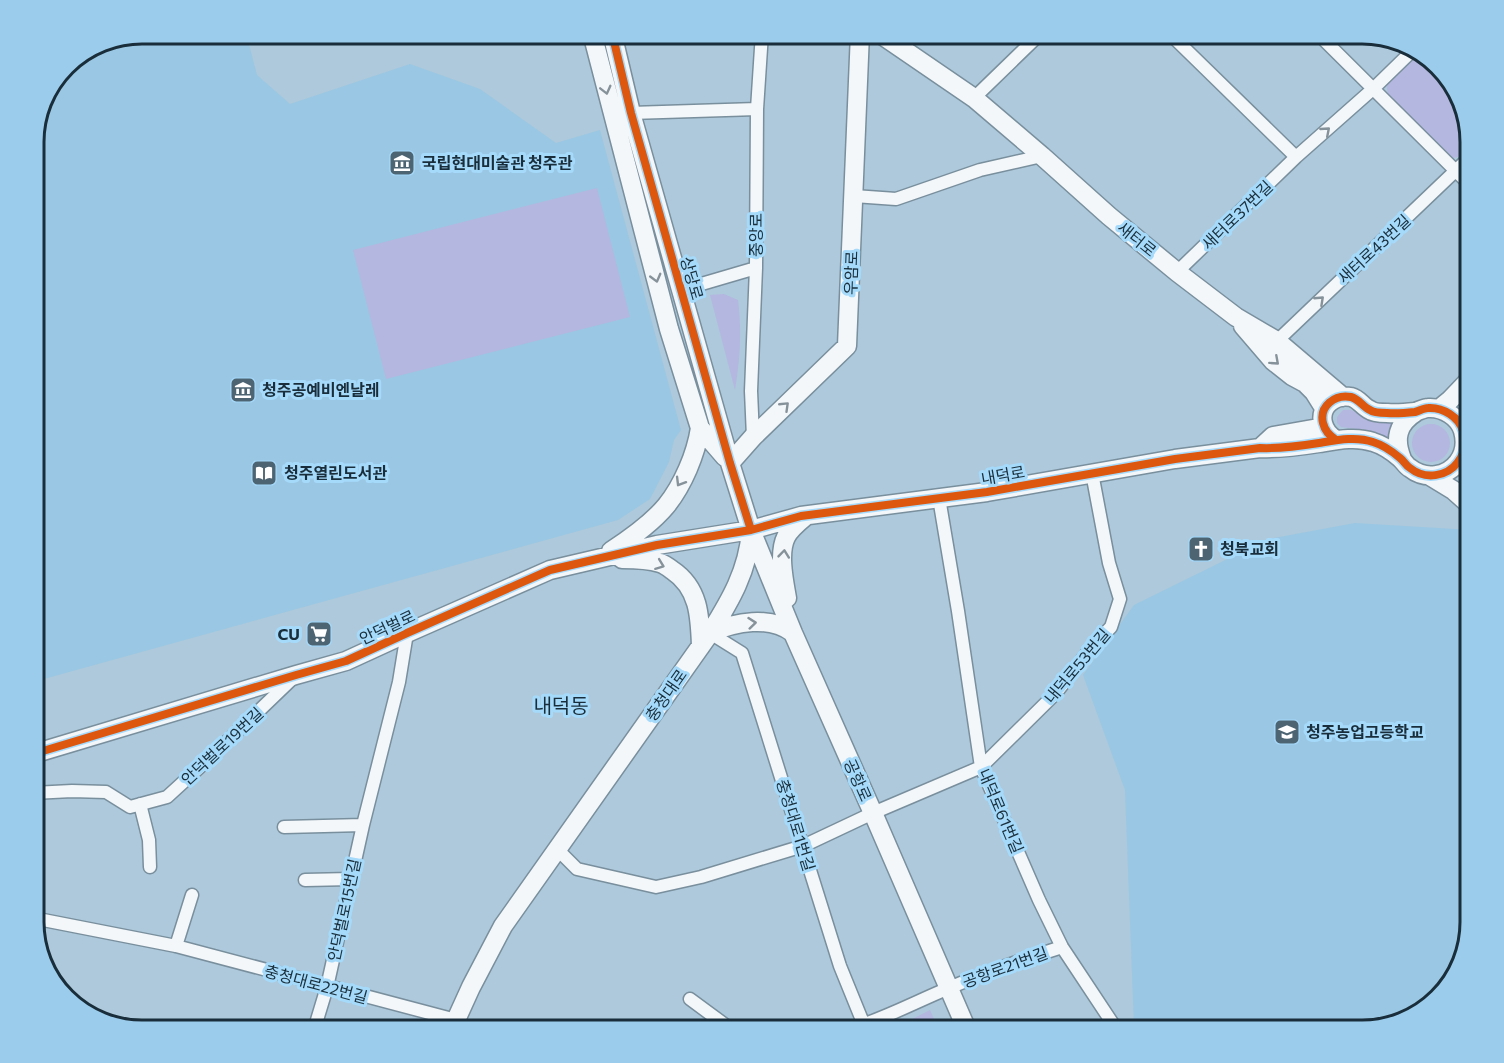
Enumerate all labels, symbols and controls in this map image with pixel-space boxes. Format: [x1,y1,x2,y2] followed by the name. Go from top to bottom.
[599,85,612,95] one-way arrow
[1319,127,1330,138] one-way arrow
[387,148,417,178] museum icon: 국립현대미술관 청주관
[422,153,573,172] place label: 국립현대미술관 청주관
[1197,176,1276,253] street label: 새터로37번길
[1333,210,1414,287] street label: 새터로43번길
[746,213,765,257] street label: 중앙로
[1114,217,1161,260] street label: 새터로
[840,250,861,295] street label: 우암로
[677,254,708,302] street label: 상당로
[648,273,661,283] one-way arrow
[1312,297,1323,308] one-way arrow
[1268,354,1278,365] one-way arrow
[228,375,258,405] museum icon: 청주공예비엔날레
[262,380,380,399] place label: 청주공예비엔날레
[778,402,788,413] one-way arrow
[249,458,279,488] library icon: 청주열린도서관
[980,461,1027,488] street label: 내덕로
[284,463,387,482] place label: 청주열린도서관
[676,476,688,486] one-way arrow
[1186,534,1216,564] church icon: 청북교회
[1220,539,1279,558] place label: 청북교회
[777,550,789,559] one-way arrow
[654,557,664,570] one-way arrow
[356,605,418,648] street label: 안덕벌로
[748,617,757,630] one-way arrow
[304,619,334,649] supermarket icon: CU
[277,624,300,643] place label: CU
[1040,624,1113,707] street label: 내덕로53번길
[641,665,690,724] street label: 충청대로
[533,693,589,717] district label: 내덕동
[177,703,266,788] street label: 안덕벌로19번길
[1272,717,1302,747] school or university icon: 청주농업고등학교
[1306,722,1424,741] place label: 청주농업고등학교
[841,756,876,804] street label: 공항로
[975,766,1028,856] street label: 내덕로61번길
[773,777,819,873] street label: 충청대로1번길
[323,857,364,963] street label: 안덕벌로15번길
[960,942,1050,991] street label: 공항로21번길
[262,961,370,1006] street label: 충청대로22번길

